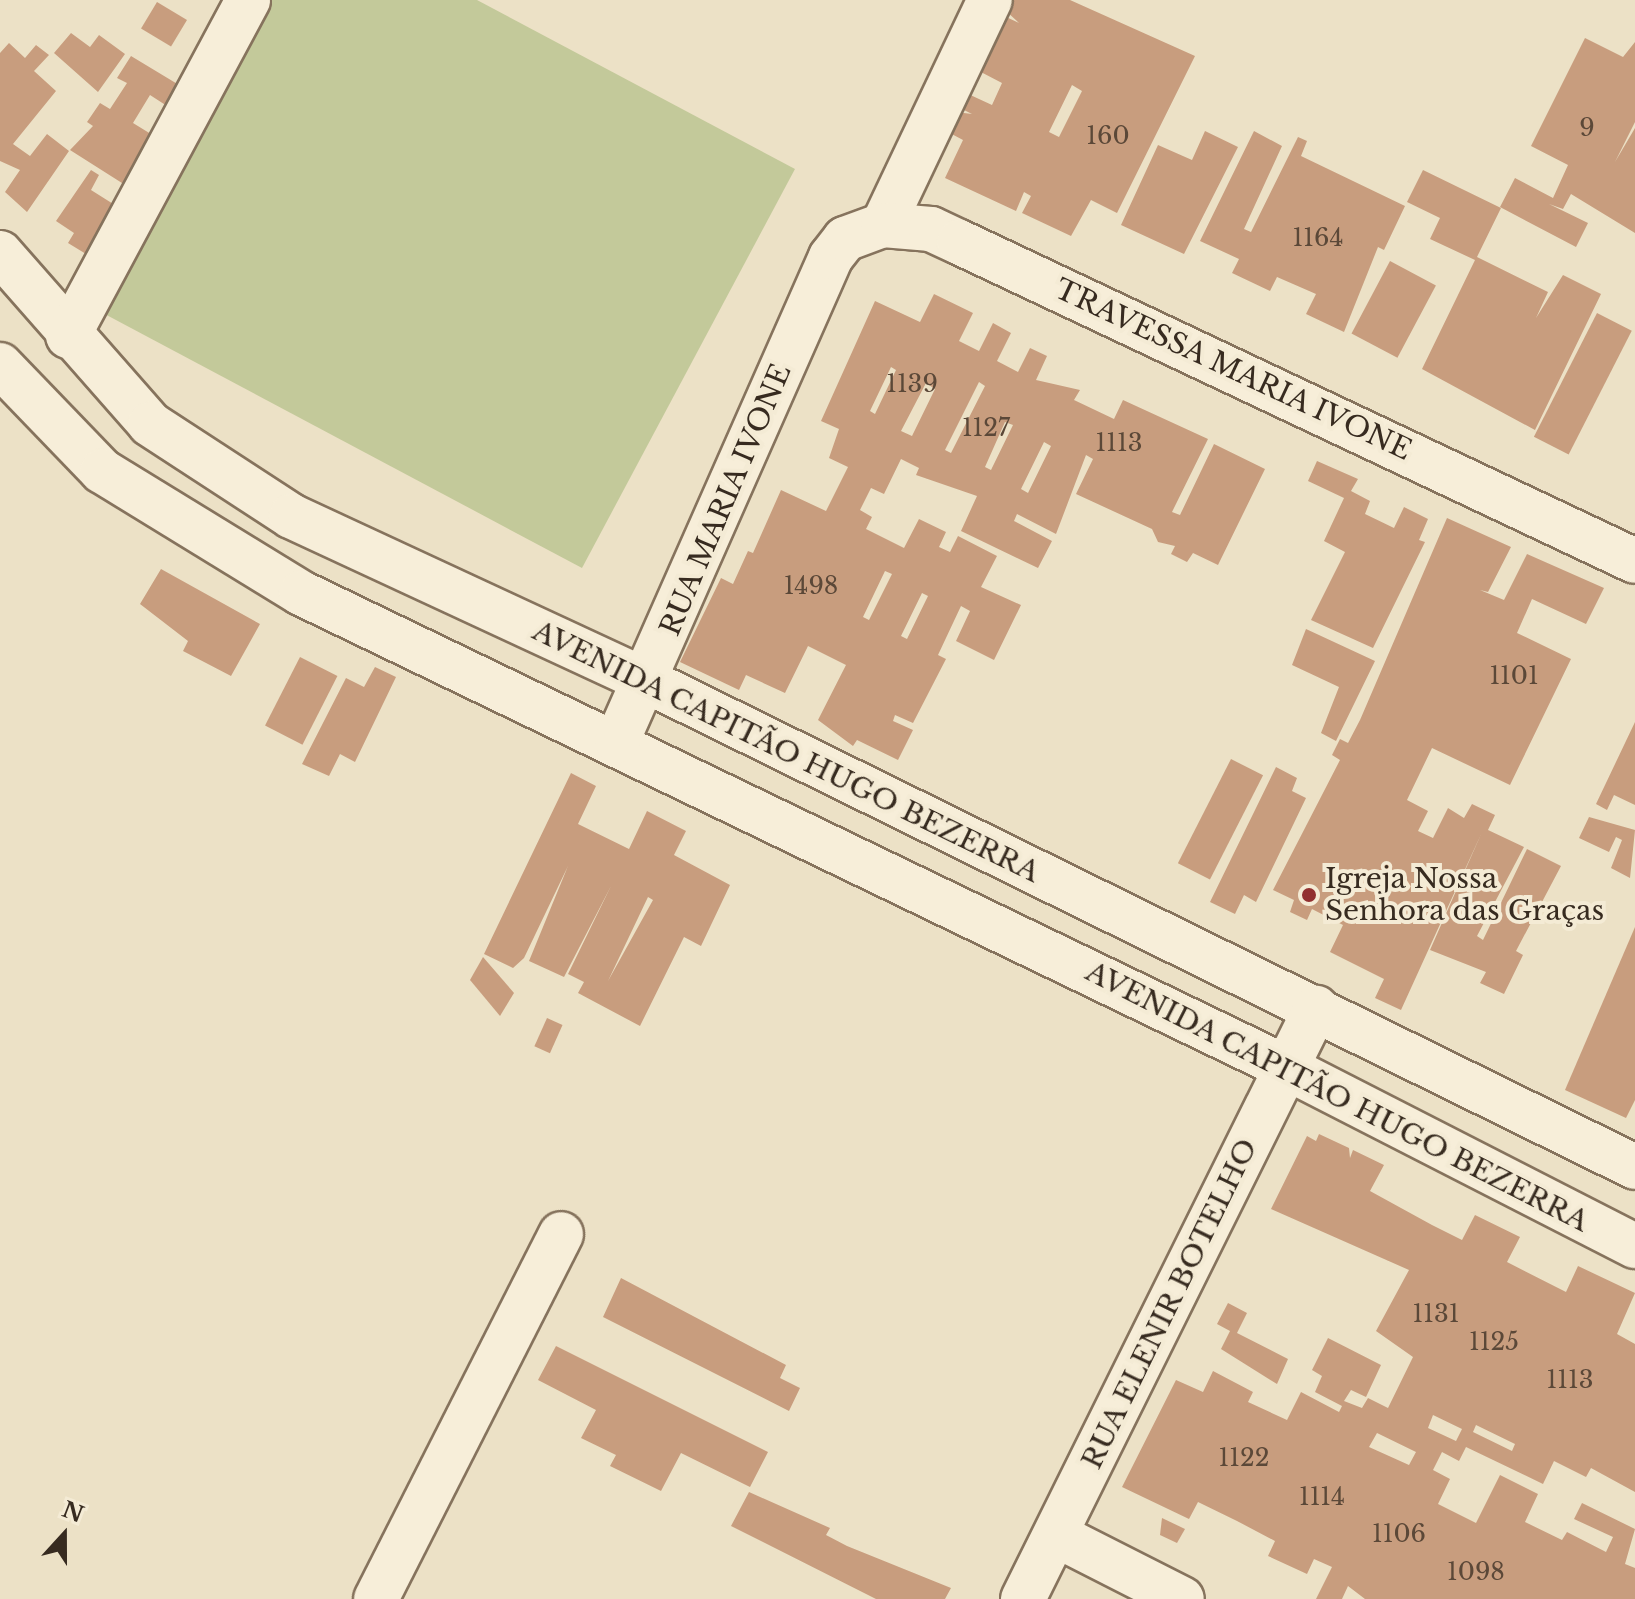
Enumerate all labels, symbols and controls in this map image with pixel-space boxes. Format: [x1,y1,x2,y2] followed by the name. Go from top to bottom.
[1579,114,1595,142] house number: 9
[1086,122,1130,150] house number: 160
[1293,224,1343,252] house number: 1164
[1048,272,1418,468] street label: TRAVESSA MARIA IVONE
[653,358,799,642] street label: RUA MARIA IVONE
[886,370,938,398] house number: 1139
[962,414,1010,442] house number: 1127
[1096,429,1142,457] house number: 1113
[784,572,838,600] house number: 1498
[527,614,1045,890] street label: AVENIDA CAPITÃO HUGO BEZERRA
[1489,662,1539,690] house number: 1101
[1325,862,1604,928] place label: Igreja Nossa Senhora das Graças
[1300,886,1318,904] marker: Igreja Nossa Senhora das Graças
[1080,955,1594,1239] street label: AVENIDA CAPITÃO HUGO BEZERRA
[1075,1133,1265,1475] street label: RUA ELENIR BOTELHO
[1413,1300,1459,1328] house number: 1131
[1469,1328,1519,1356] house number: 1125
[1547,1366,1593,1394] house number: 1113
[1219,1444,1269,1472] house number: 1122
[1299,1483,1345,1511] house number: 1114
[24,1495,104,1575] north arrow
[58,1496,87,1528] text: N
[1372,1520,1426,1548] house number: 1106
[1447,1558,1505,1586] house number: 1098

